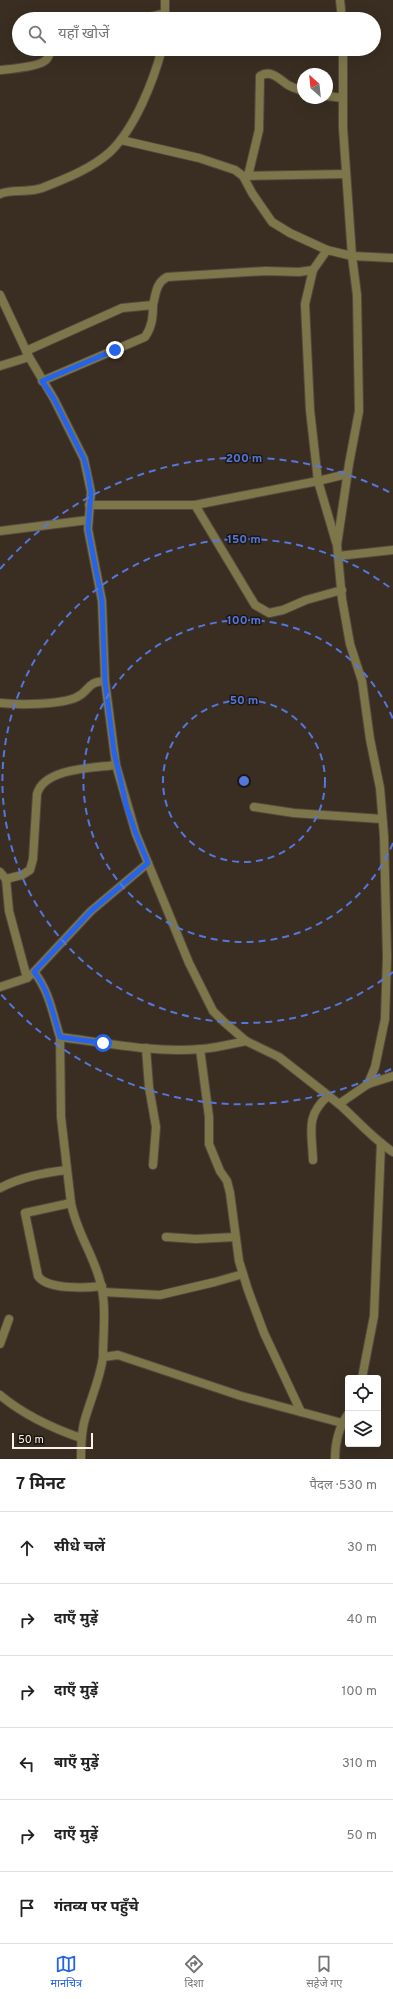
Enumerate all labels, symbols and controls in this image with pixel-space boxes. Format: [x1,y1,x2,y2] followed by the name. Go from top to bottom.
[12,12,381,56] search box
[26,23,48,45] icon: search
[58,25,109,44] text: यहाँ खोजें
[297,68,333,104] north arrow
[106,341,124,359] route end
[226,451,262,467] text: 200 m
[227,532,261,548] text: 150 m
[227,613,261,629] text: 100 m
[230,693,258,709] text: 50 m
[237,774,251,788] centre of rings
[94,1034,112,1052] route start
[345,1375,381,1447] map controls
[345,1375,381,1411] button: locate
[345,1411,381,1447] button: layers
[12,1431,93,1450] scale bar
[18,1433,44,1447] text: 50 m
[16,1474,65,1496] text: 7 मिनट
[310,1478,377,1494] text: पैदल · 530 m
[16,1537,38,1559] icon: ahead
[54,1538,105,1557] text: सीधे चलें
[347,1540,377,1556] text: 30 m
[16,1609,38,1631] icon: right
[54,1610,98,1629] text: दाएँ मुड़ें
[347,1612,377,1628] text: 40 m
[16,1681,38,1703] icon: right
[54,1682,98,1701] text: दाएँ मुड़ें
[341,1684,377,1700] text: 100 m
[16,1753,38,1775] icon: left
[54,1754,99,1773] text: बाएँ मुड़ें
[342,1756,377,1772] text: 310 m
[16,1825,38,1847] icon: right
[54,1826,98,1845] text: दाएँ मुड़ें
[347,1828,377,1844] text: 50 m
[16,1897,38,1919] icon: arrive
[54,1898,139,1917] text: गंतव्य पर पहुँचे
[51,1953,82,1991] tab: मानचित्र
[183,1953,205,1991] tab: दिशा
[306,1953,342,1991] tab: सहेजे गए

